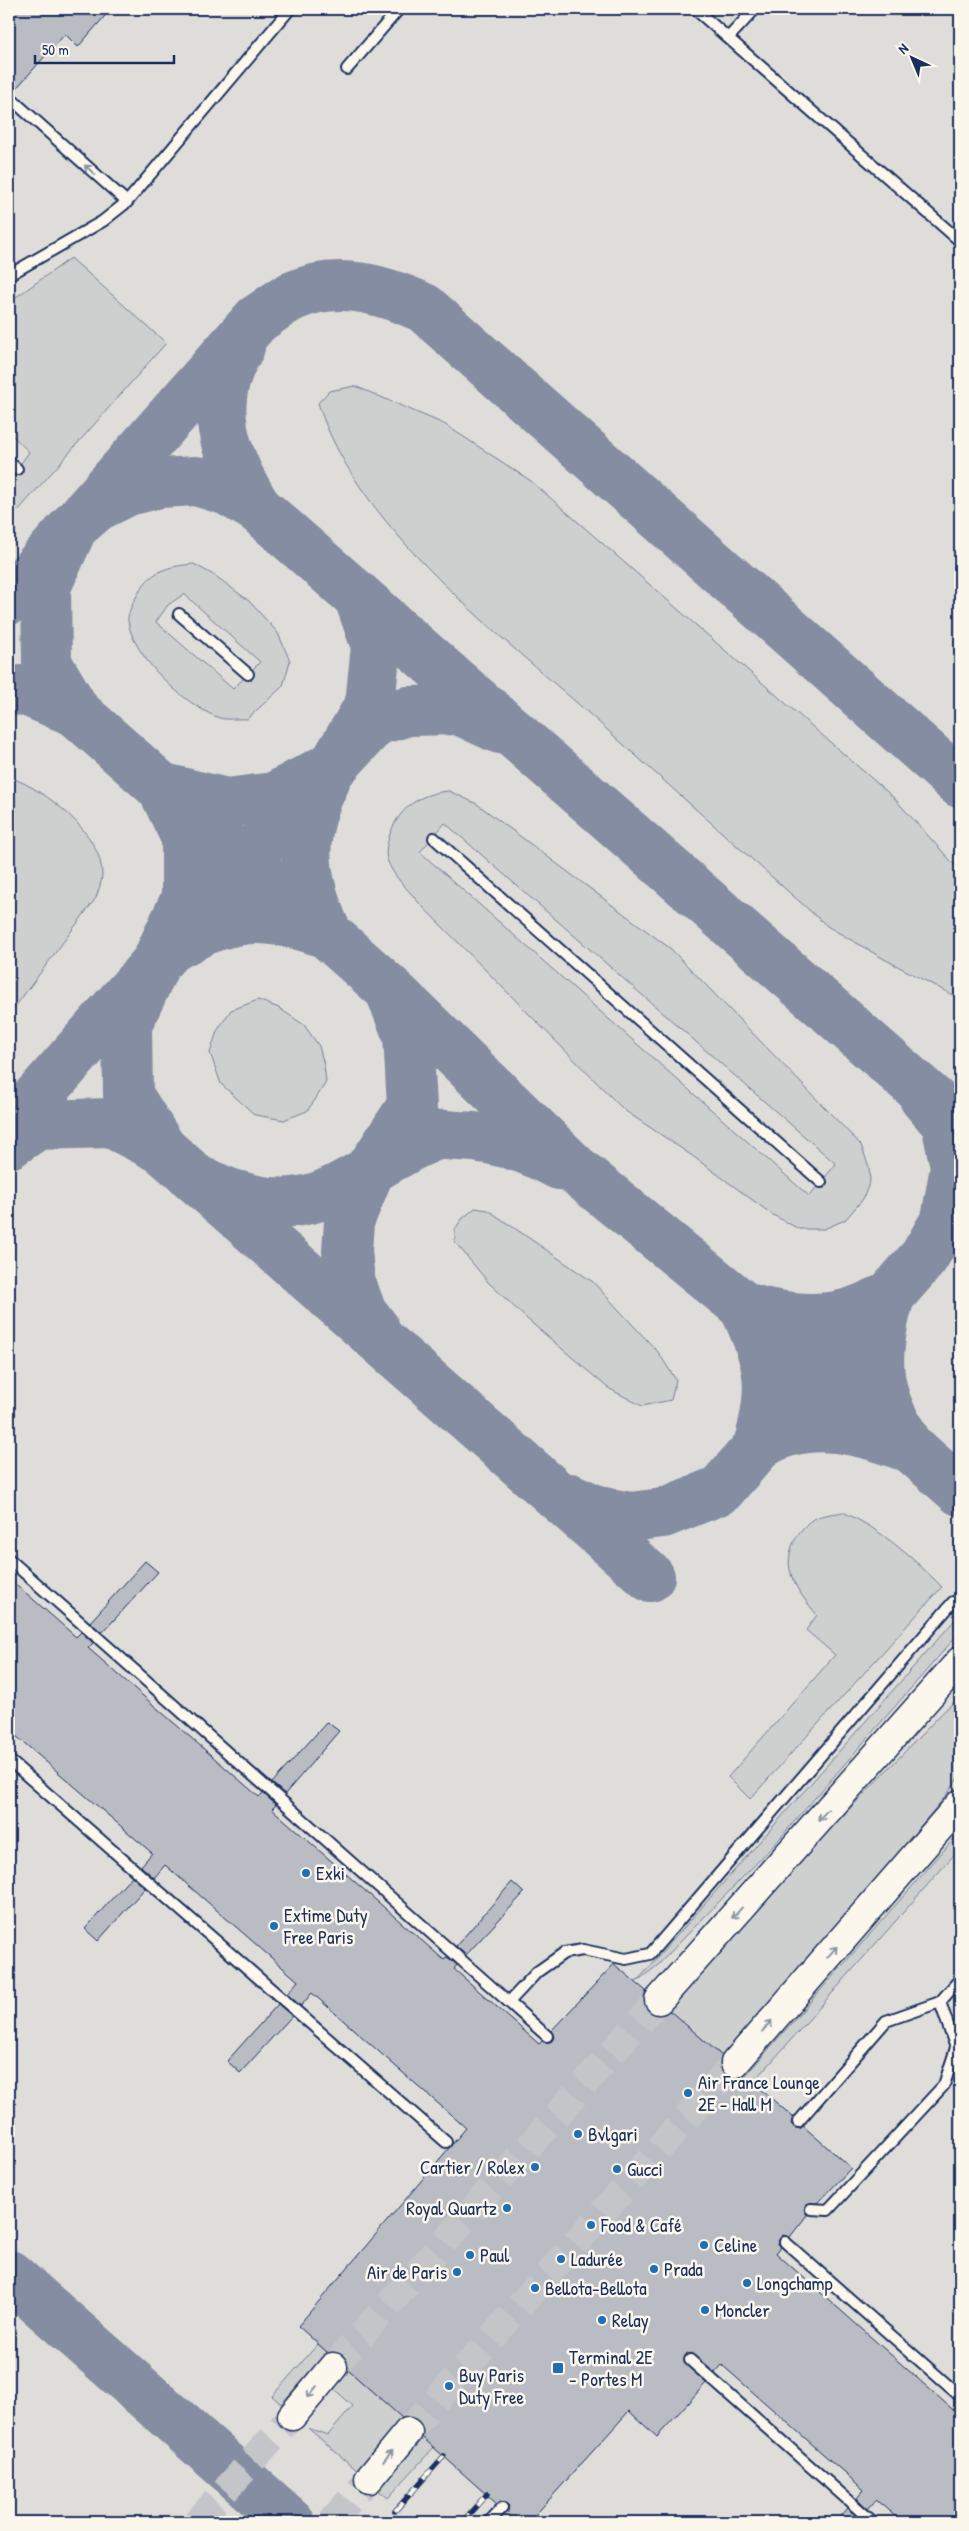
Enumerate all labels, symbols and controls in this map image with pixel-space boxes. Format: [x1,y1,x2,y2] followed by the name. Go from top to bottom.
[35,32,174,64] scale bar
[886,32,936,82] north arrow
[893,38,912,58] text: N
[42,39,69,60] text: 50 m
[84,164,97,175] one-way arrow
[818,1809,829,1822] one-way arrow
[316,1860,345,1886] place label: Exki
[300,1867,312,1879] marker: Exki
[283,1902,368,1950] place label: Extime Duty Free Paris
[731,1907,742,1920] one-way arrow
[268,1920,280,1932] marker: Extime Duty Free Paris
[827,1945,838,1958] one-way arrow
[762,2020,773,2033] one-way arrow
[698,2069,820,2117] place label: Air France Lounge 2E - Hall M
[682,2087,694,2099] marker: Air France Lounge 2E - Hall M
[588,2121,638,2147] place label: Bvlgari
[572,2128,584,2140] marker: Bvlgari
[420,2154,525,2180] place label: Cartier / Rolex
[627,2156,663,2182] place label: Gucci
[529,2161,541,2173] marker: Cartier / Rolex
[611,2163,623,2175] marker: Gucci
[406,2195,497,2221] place label: Royal Quartz
[501,2202,513,2214] marker: Royal Quartz
[600,2212,682,2238] place label: Food & Café
[585,2219,597,2231] marker: Food & Café
[714,2232,758,2258] place label: Celine
[698,2239,710,2251] marker: Celine
[480,2242,510,2268] place label: Paul
[571,2246,623,2272] place label: Ladurée
[464,2249,476,2261] marker: Paul
[555,2253,567,2265] marker: Ladurée
[664,2256,703,2282] place label: Prada
[367,2259,447,2285] place label: Air de Paris
[648,2263,660,2275] marker: Prada
[451,2266,463,2278] marker: Air de Paris
[757,2270,833,2296] place label: Longchamp
[545,2275,647,2301] place label: Bellota-Bellota
[741,2277,753,2289] marker: Longchamp
[529,2282,541,2294] marker: Bellota-Bellota
[715,2297,771,2323] place label: Moncler
[699,2304,711,2316] marker: Moncler
[612,2307,649,2333] place label: Relay
[596,2314,608,2326] marker: Relay
[569,2344,653,2392] place label: Terminal 2E - Portes M
[551,2361,565,2375] marker: Terminal 2E - Portes M
[459,2362,525,2410] place label: Buy Paris Duty Free
[443,2380,455,2392] marker: Buy Paris Duty Free
[307,2385,318,2398] one-way arrow
[383,2449,394,2462] one-way arrow

